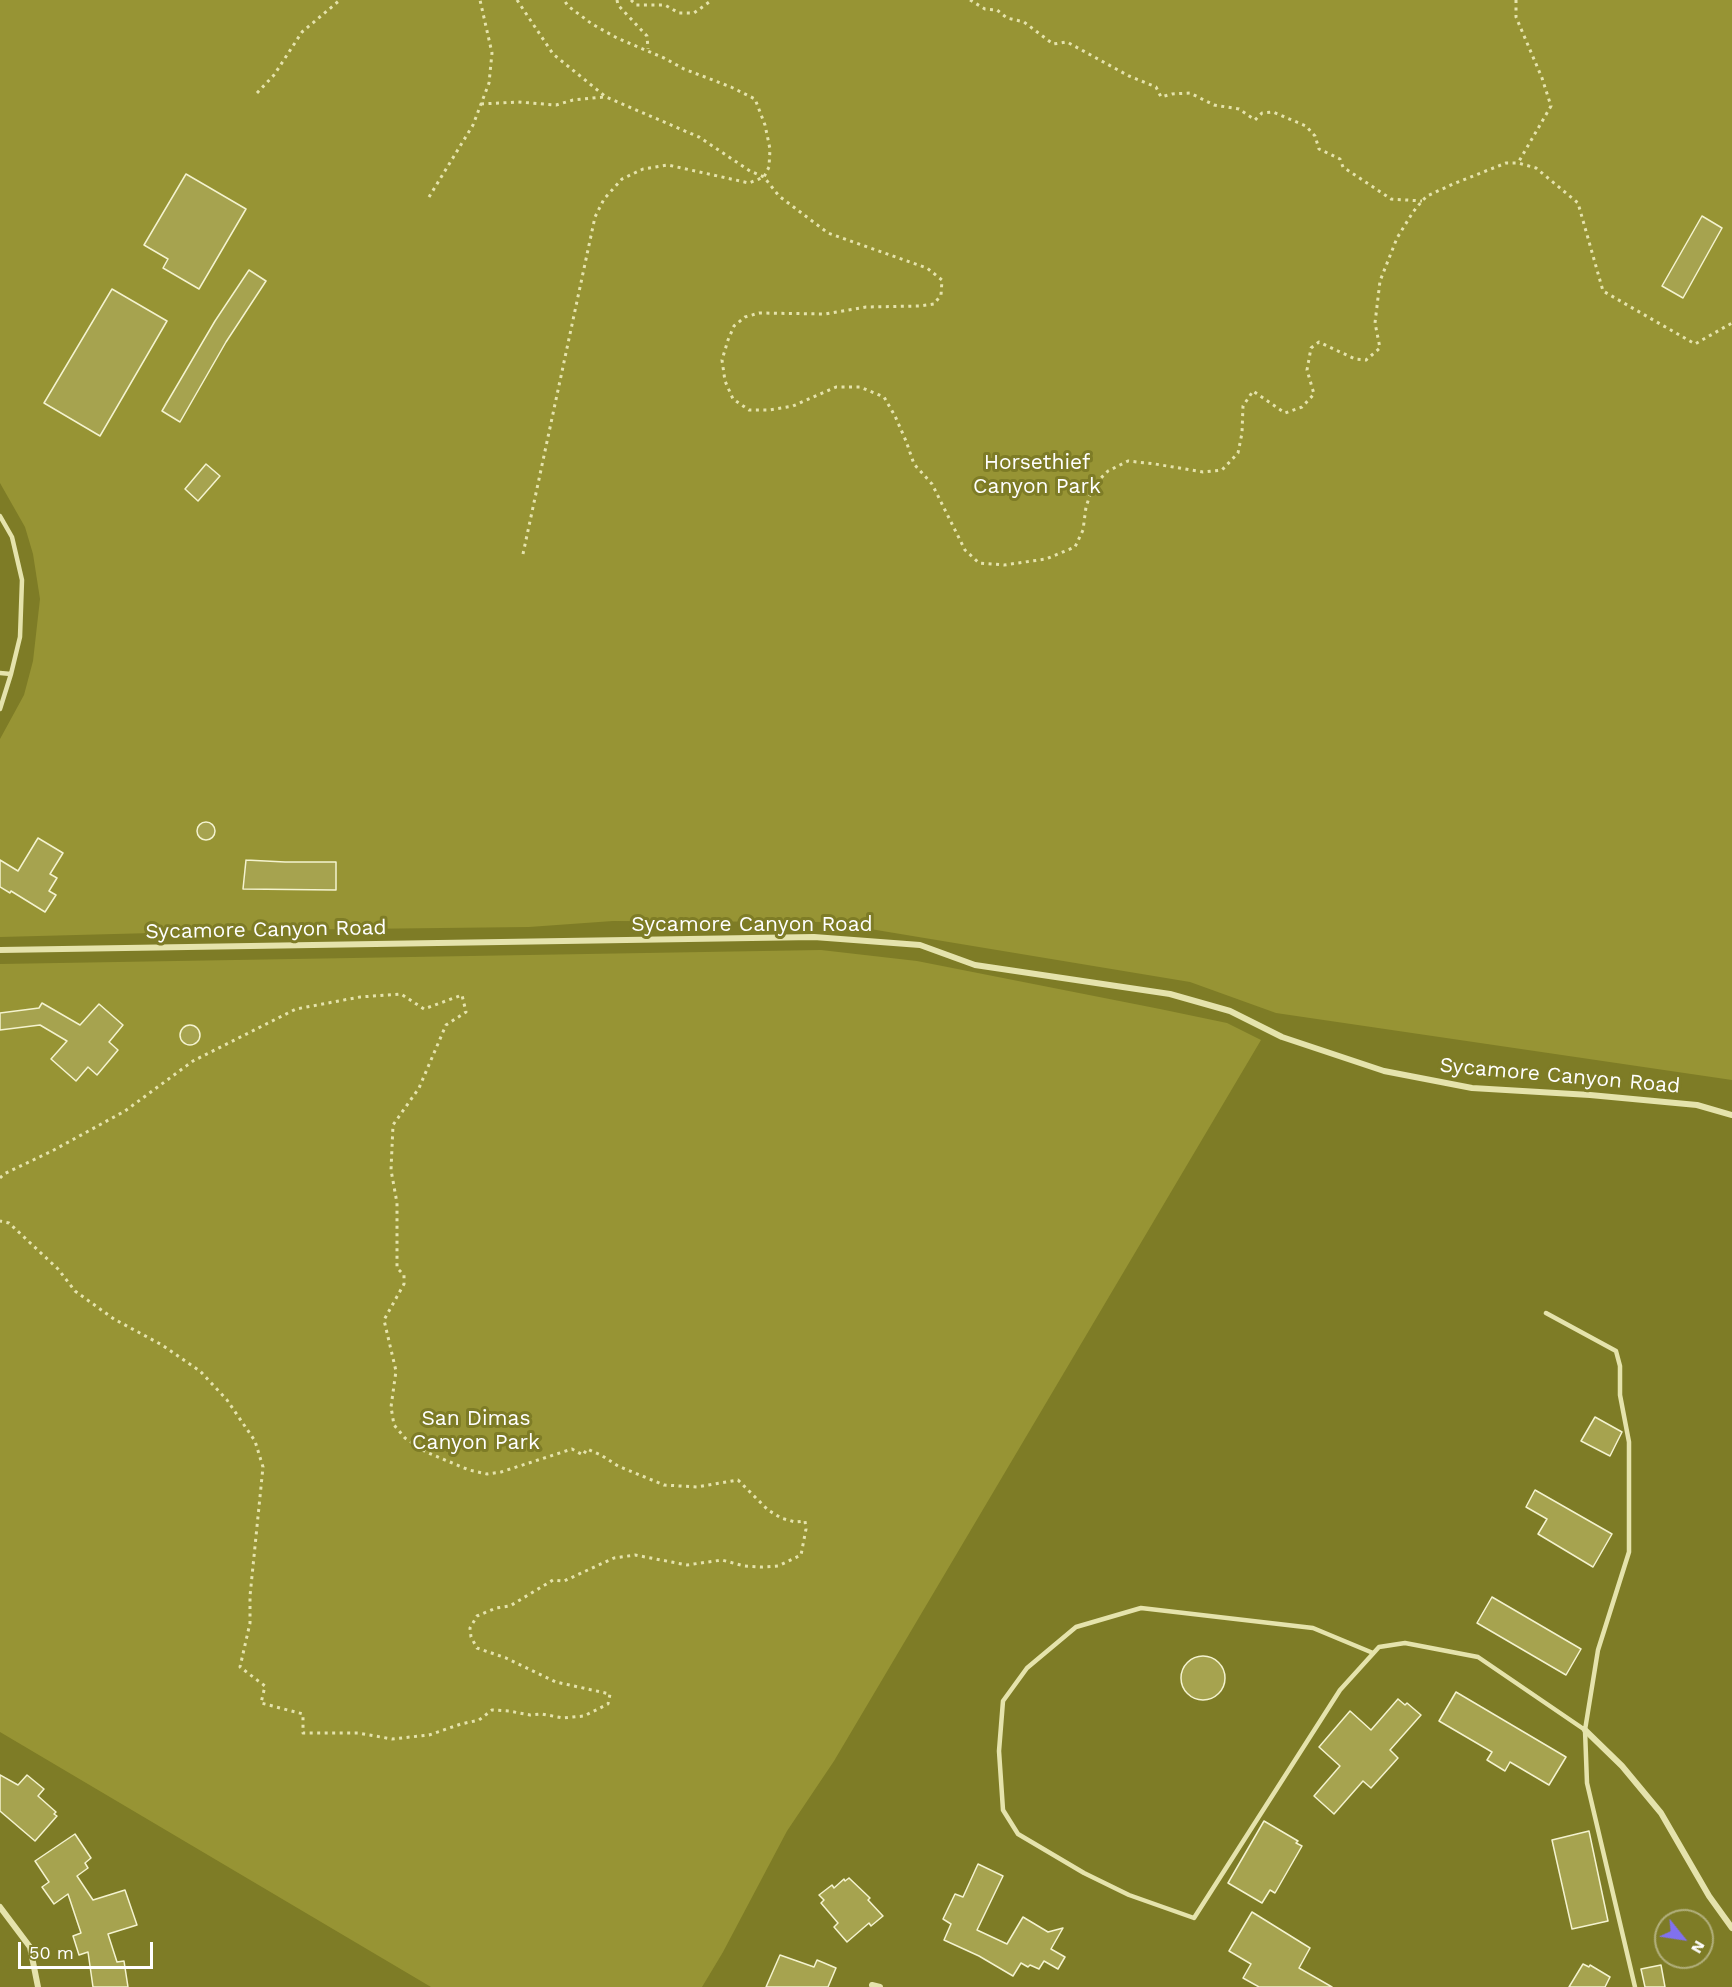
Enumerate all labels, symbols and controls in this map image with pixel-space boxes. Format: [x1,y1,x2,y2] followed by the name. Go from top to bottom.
[973,450,1101,500] park label: Horsethief Canyon Park
[631,912,873,938] street label: Sycamore Canyon Road
[145,915,387,945] street label: Sycamore Canyon Road
[1439,1053,1681,1099] street label: Sycamore Canyon Road
[412,1406,540,1456] park label: San Dimas Canyon Park
[1654,1909,1714,1969] north arrow
[21,1930,156,1968] scale bar
[1687,1937,1709,1957] text: N
[29,1942,74,1963] text: 50 m

